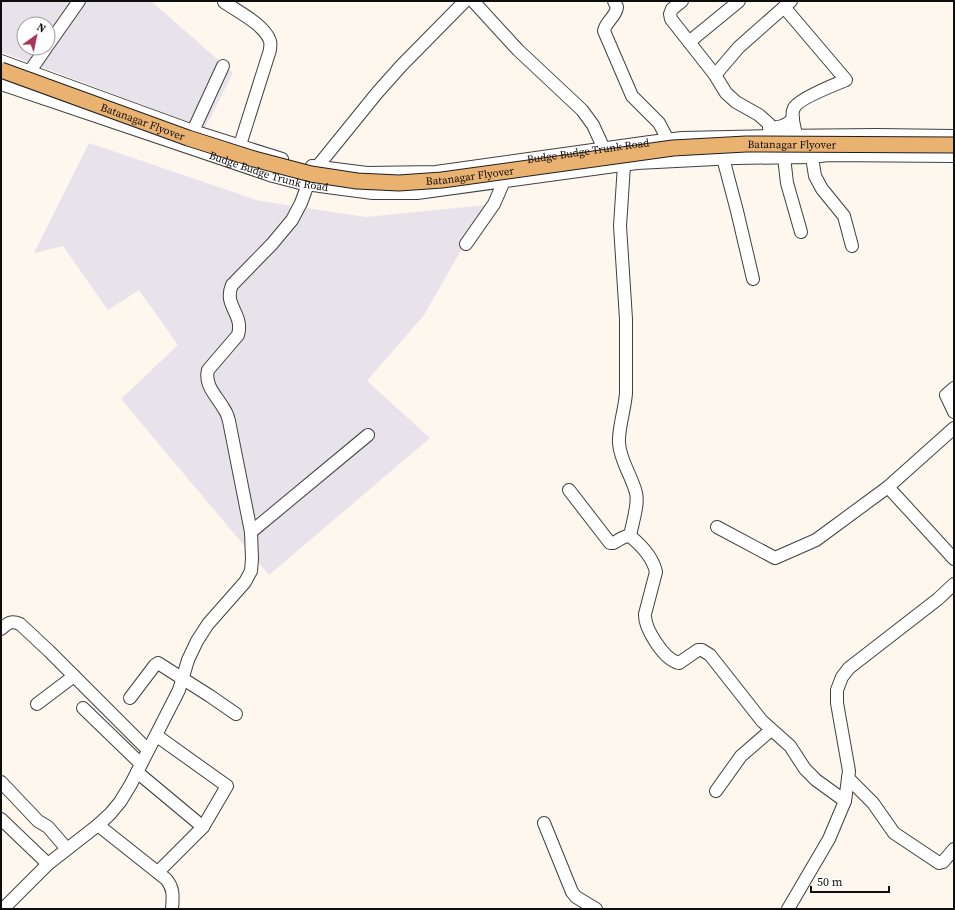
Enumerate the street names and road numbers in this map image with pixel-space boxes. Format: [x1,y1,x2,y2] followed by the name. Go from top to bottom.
[99,99,187,144] street label: Batanagar Flyover
[526,135,651,167] street label: Budge Budge Trunk Road
[747,137,837,152] street label: Batanagar Flyover
[207,147,330,195] street label: Budge Budge Trunk Road
[425,163,515,189] street label: Batanagar Flyover

